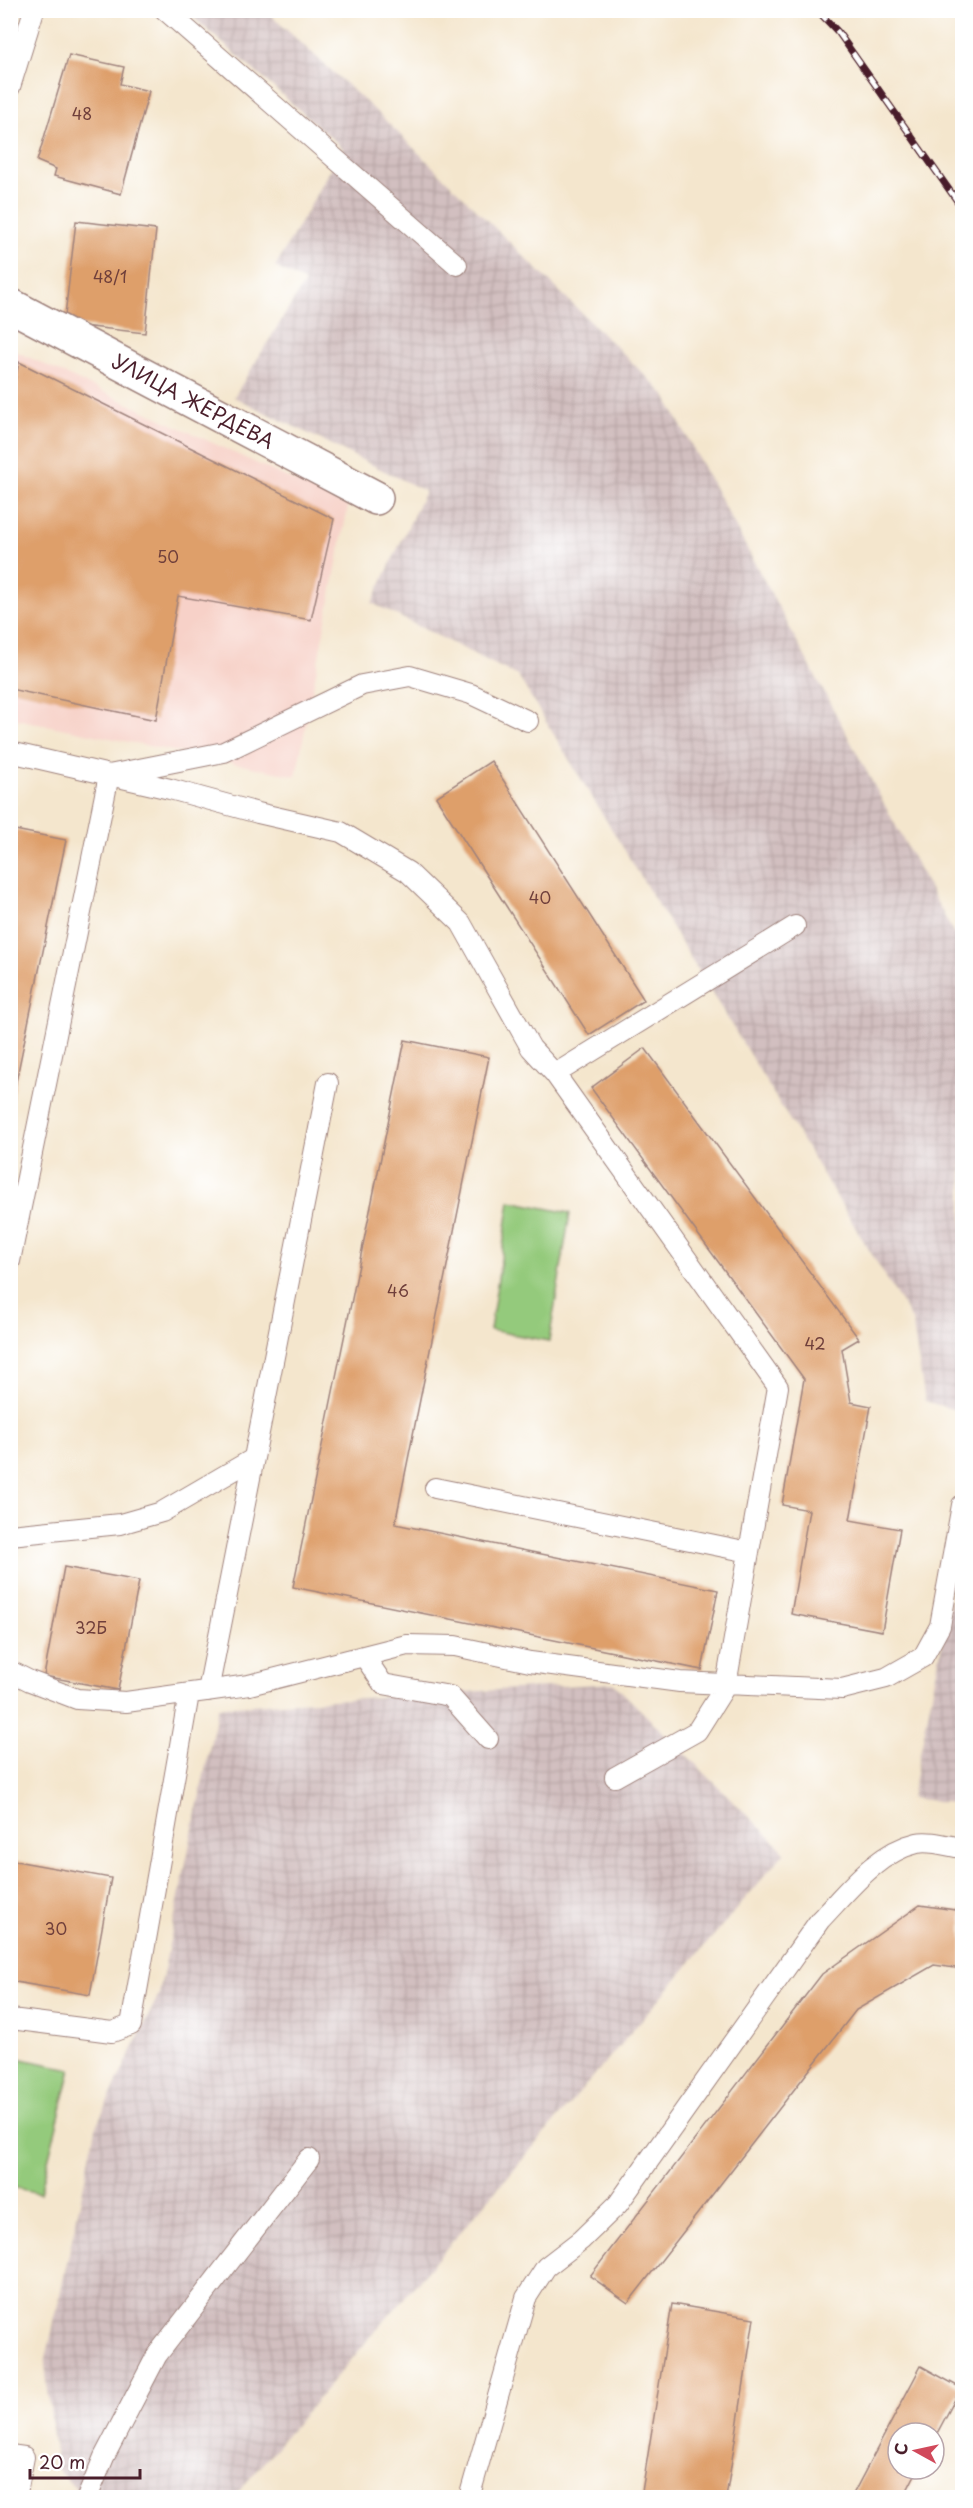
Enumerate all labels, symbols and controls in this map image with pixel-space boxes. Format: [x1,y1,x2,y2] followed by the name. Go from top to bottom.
[72,101,92,125] house number: 48
[93,264,127,288] house number: 48/1
[107,346,280,456] street label: УЛИЦА ЖЕРДЕВА
[157,544,179,568] house number: 50
[529,885,551,909] house number: 40
[387,1278,409,1302] house number: 46
[804,1331,826,1355] house number: 42
[75,1615,107,1639] house number: 32Б
[45,1916,67,1940] house number: 30
[886,2421,946,2481] north arrow
[887,2441,913,2456] text: С
[30,2442,140,2480] scale bar
[39,2448,85,2475] text: 20 m

